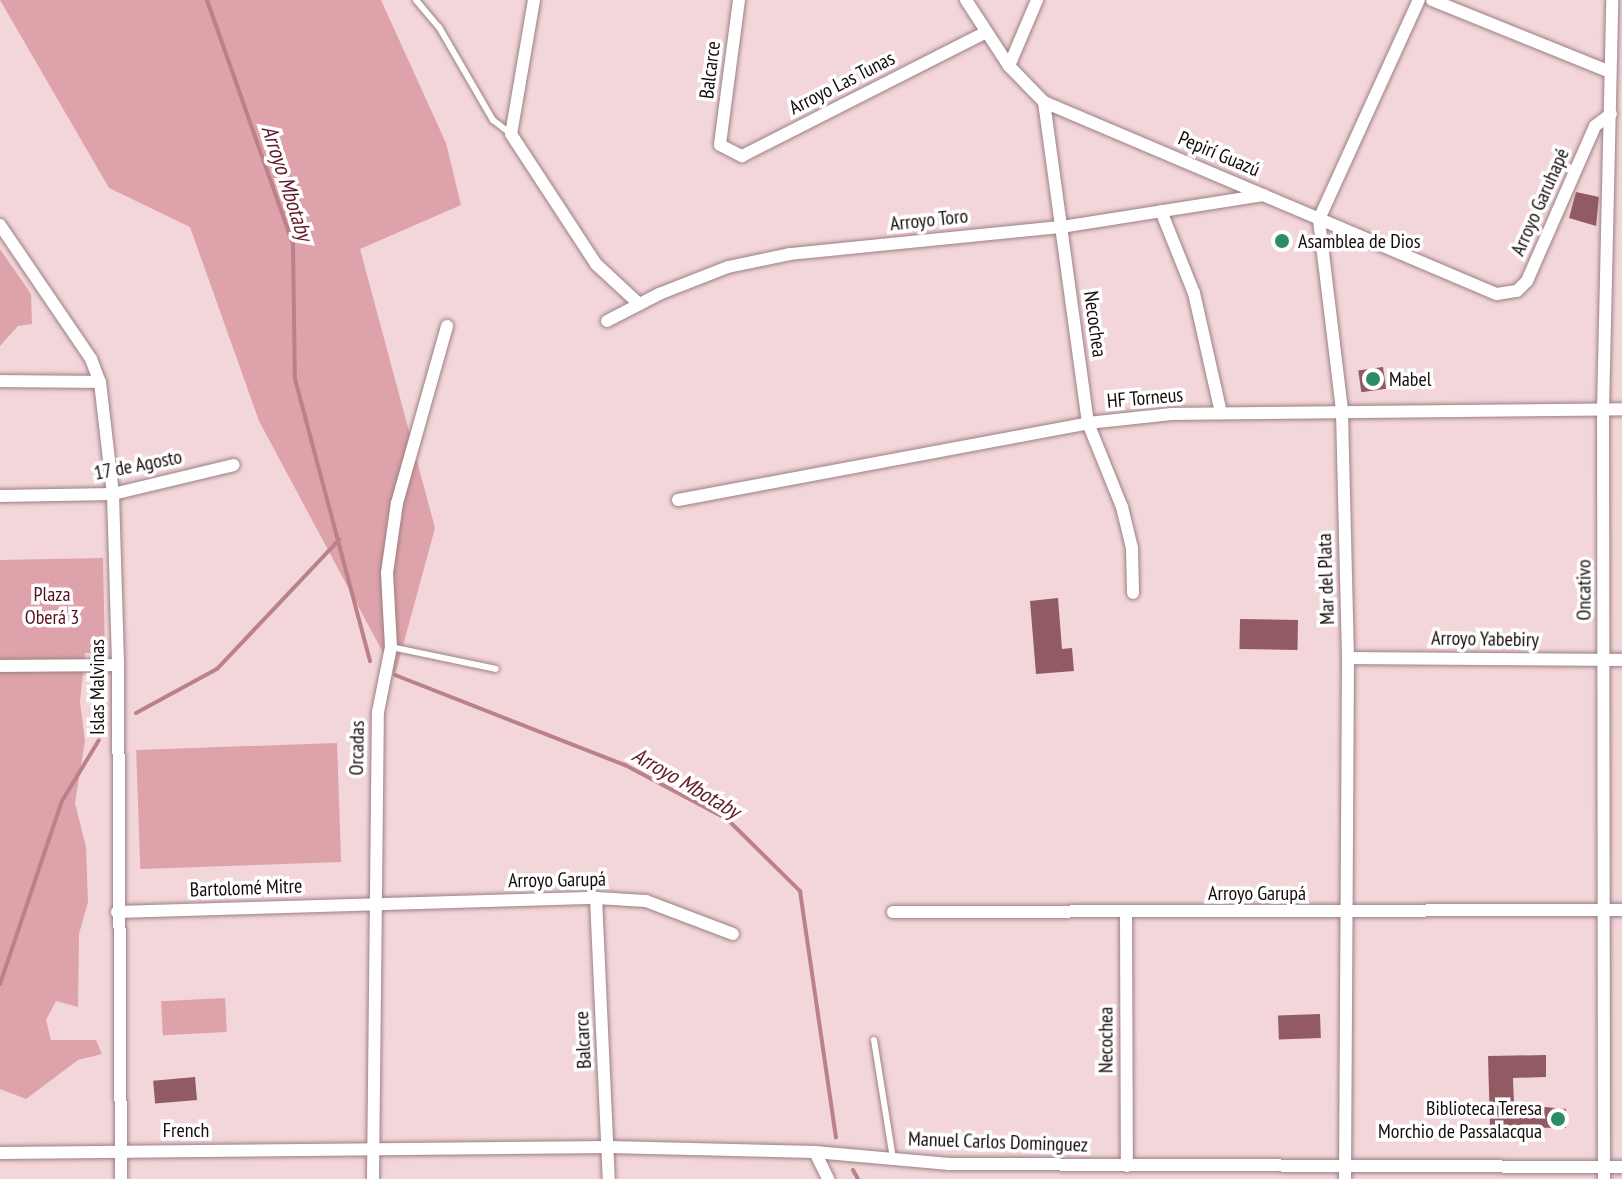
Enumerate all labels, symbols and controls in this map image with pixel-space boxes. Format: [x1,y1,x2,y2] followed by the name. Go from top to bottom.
[695,40,725,100] street label: Balcarce
[785,46,899,120] street label: Arroyo Las Tunas
[256,122,318,244] water label: Arroyo Mbotaby
[1175,126,1263,182] street label: Pepirí Guazú
[1506,145,1574,259] street label: Arroyo Garuhapé
[889,204,969,236] street label: Arroyo Toro
[1298,229,1420,253] place label: Asamblea de Dios
[1273,232,1291,250] marker: Asamblea de Dios
[1078,289,1112,359] street label: Necochea
[1389,367,1431,391] place label: Mabel
[1364,370,1382,388] marker: Mabel
[1106,383,1184,413] street label: HF Torneus
[91,445,185,485] street label: 17 de Agosto
[1312,533,1340,625] street label: Mar del Plata
[1572,559,1596,621] street label: Oncativo
[25,583,79,630] park label: Plaza Oberá 3
[1431,626,1539,652] street label: Arroyo Yabebiry
[85,639,109,735] street label: Islas Malvinas
[345,720,369,776] street label: Orcadas
[628,742,744,824] water label: Arroyo Mbotaby
[508,867,606,893] street label: Arroyo Garupá
[189,874,303,902] street label: Bartolomé Mitre
[1208,881,1306,905] street label: Arroyo Garupá
[1094,1007,1118,1073] street label: Necochea
[570,1011,596,1069] street label: Balcarce
[1378,1096,1542,1143] place label: Biblioteca Teresa Morchio de Passalacqua
[1549,1110,1567,1128] marker: Biblioteca Teresa Morchio de Passalacqua
[163,1118,209,1142] street label: French
[908,1127,1088,1157] street label: Manuel Carlos Dominguez

